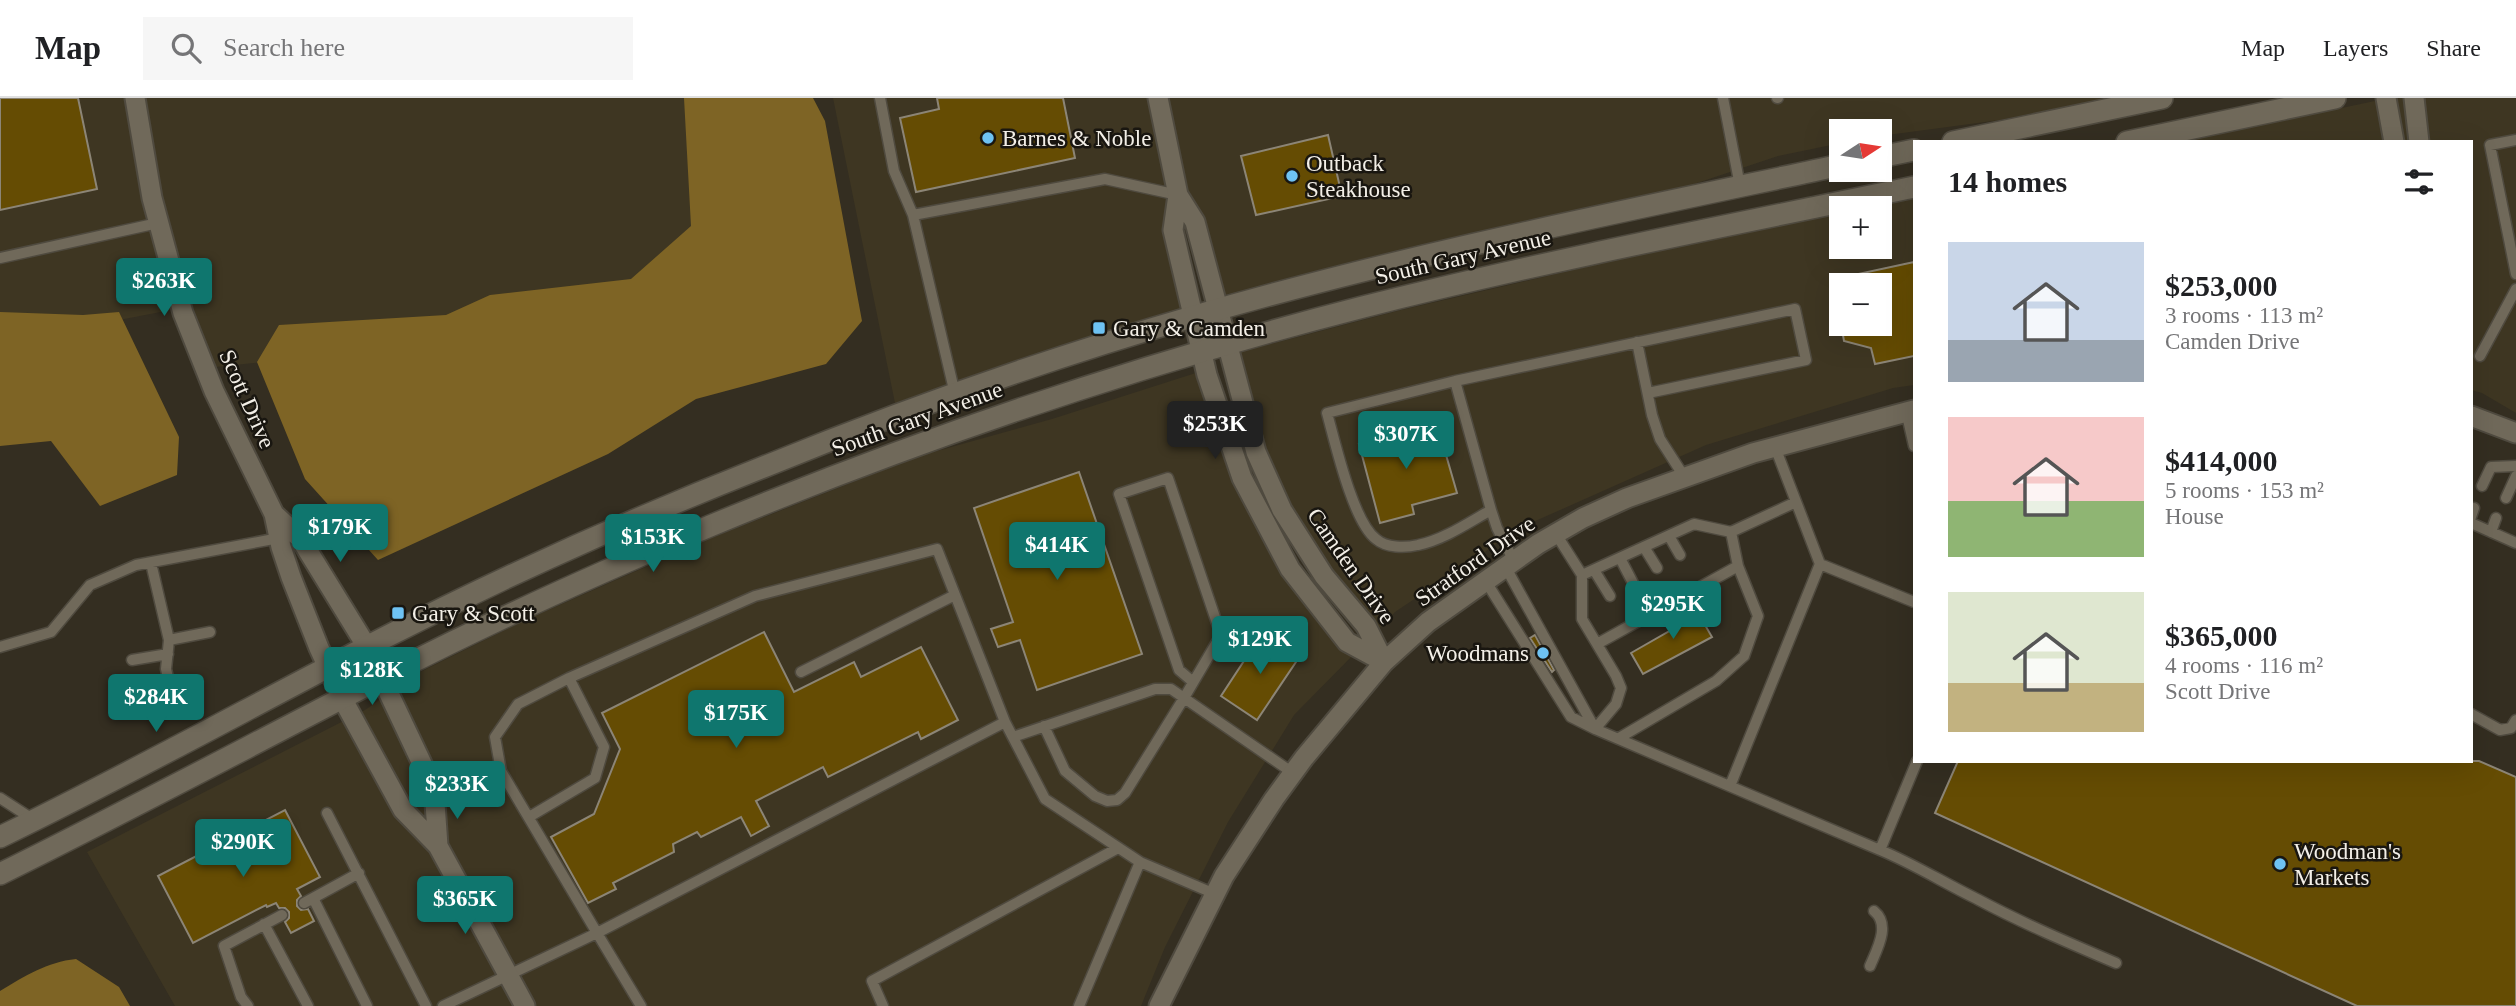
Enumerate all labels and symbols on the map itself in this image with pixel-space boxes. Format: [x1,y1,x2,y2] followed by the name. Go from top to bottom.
[1829,119,1892,182] north arrow
[1002,126,1151,151] place label: Barnes & Noble
[980,130,996,146] marker: Barnes & Noble
[1306,151,1411,202] place label: Outback Steakhouse
[1284,168,1300,184] marker: Outback Steakhouse
[1373,225,1553,289] street label: South Gary Avenue
[115,258,213,318] pin: $263K
[1113,316,1266,341] place label: Gary & Camden
[1091,320,1107,336] marker: Gary & Camden
[214,346,280,452] street label: Scott Drive
[828,377,1006,461] street label: South Gary Avenue
[1166,402,1264,461] pin: $253K
[1357,412,1455,471] pin: $307K
[291,504,389,564] pin: $179K
[1302,504,1400,628] street label: Camden Drive
[1411,511,1539,611] street label: Stratford Drive
[604,514,702,574] pin: $153K
[1008,522,1106,582] pin: $414K
[1624,582,1722,641] pin: $295K
[412,601,535,626] place label: Gary & Scott
[390,605,406,621] marker: Gary & Scott
[1211,616,1309,676] pin: $129K
[1426,641,1529,666] place label: Woodmans
[1535,645,1551,661] marker: Woodmans
[323,648,421,707] pin: $128K
[107,674,205,734] pin: $284K
[687,690,785,750] pin: $175K
[408,762,506,821] pin: $233K
[194,820,292,879] pin: $290K
[2294,839,2401,890] place label: Woodman's Markets
[2272,856,2288,872] marker: Woodman's Markets
[416,876,514,936] pin: $365K

